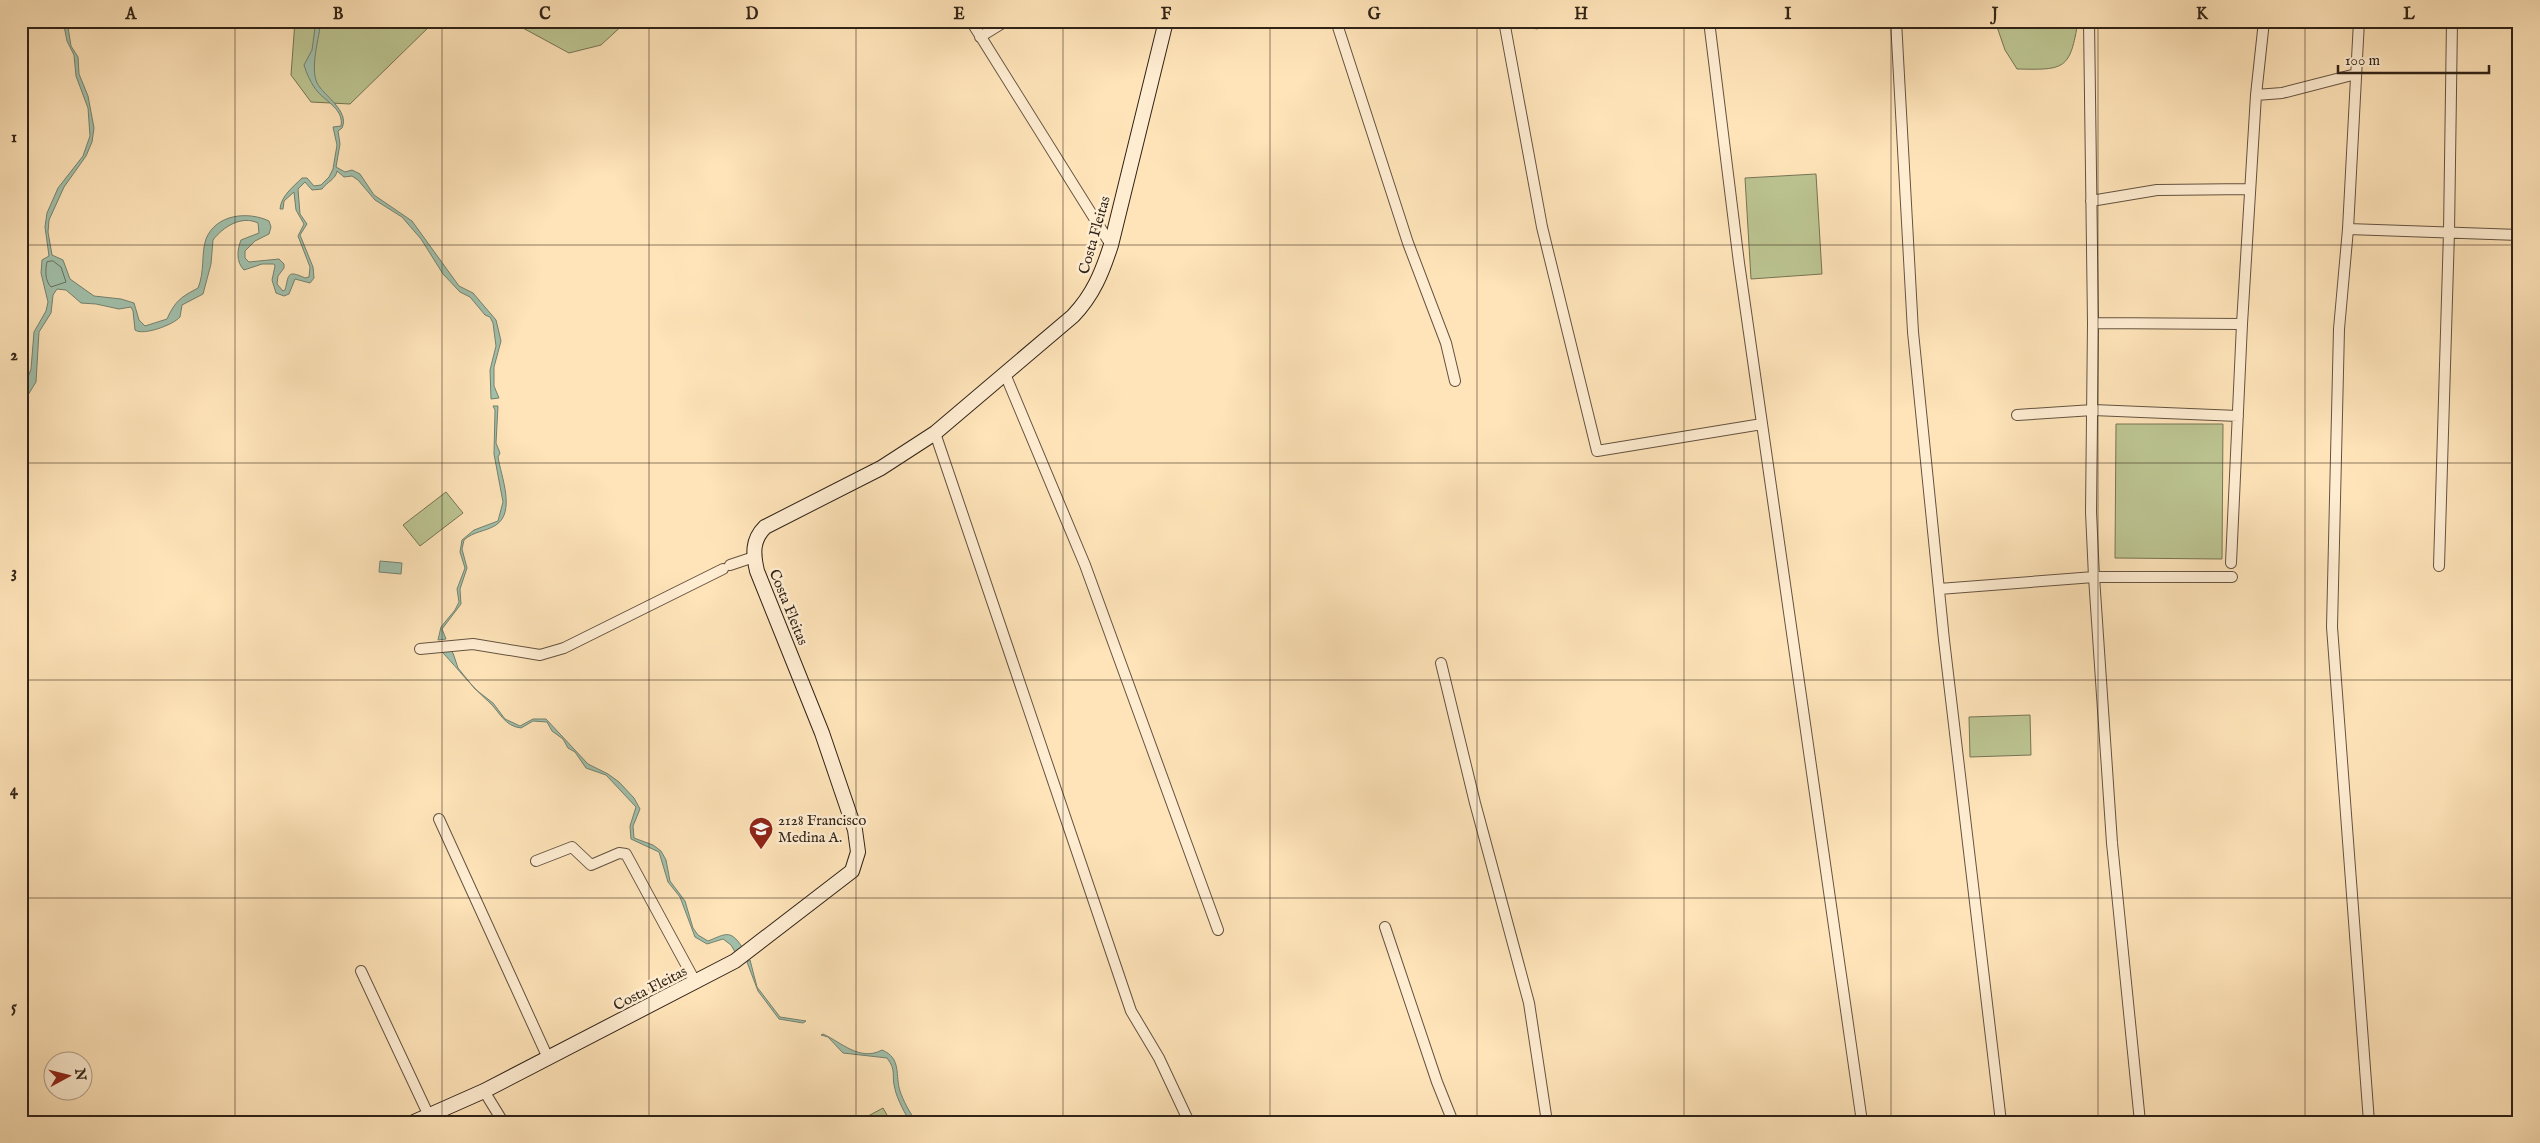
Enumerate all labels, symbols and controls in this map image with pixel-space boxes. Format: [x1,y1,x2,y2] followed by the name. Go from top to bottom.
[125,5,138,25] text: A
[333,5,344,25] text: B
[539,5,551,25] text: C
[746,5,759,25] text: D
[953,5,965,25] text: E
[1161,5,1172,25] text: F
[1368,5,1381,25] text: G
[1574,5,1588,25] text: H
[1785,5,1792,25] text: I
[1990,5,1999,25] text: J
[2196,5,2209,25] text: K
[2403,5,2415,25] text: L
[2338,42,2489,74] scale bar
[2345,51,2381,70] text: 100 m
[11,128,17,148] text: 1
[1074,194,1115,276] street label: Costa Fleitas
[10,346,18,366] text: 2
[11,563,17,583] text: 3
[765,566,812,648] street label: Costa Fleitas
[10,781,19,801] text: 4
[778,811,866,847] place label: 2128 Francisco Medina A.
[748,816,774,850] school or university icon: 2128 Francisco Medina A.
[610,962,690,1015] street label: Costa Fleitas
[11,998,17,1018] text: 5
[42,1050,92,1100] north arrow
[70,1066,90,1082] text: N

